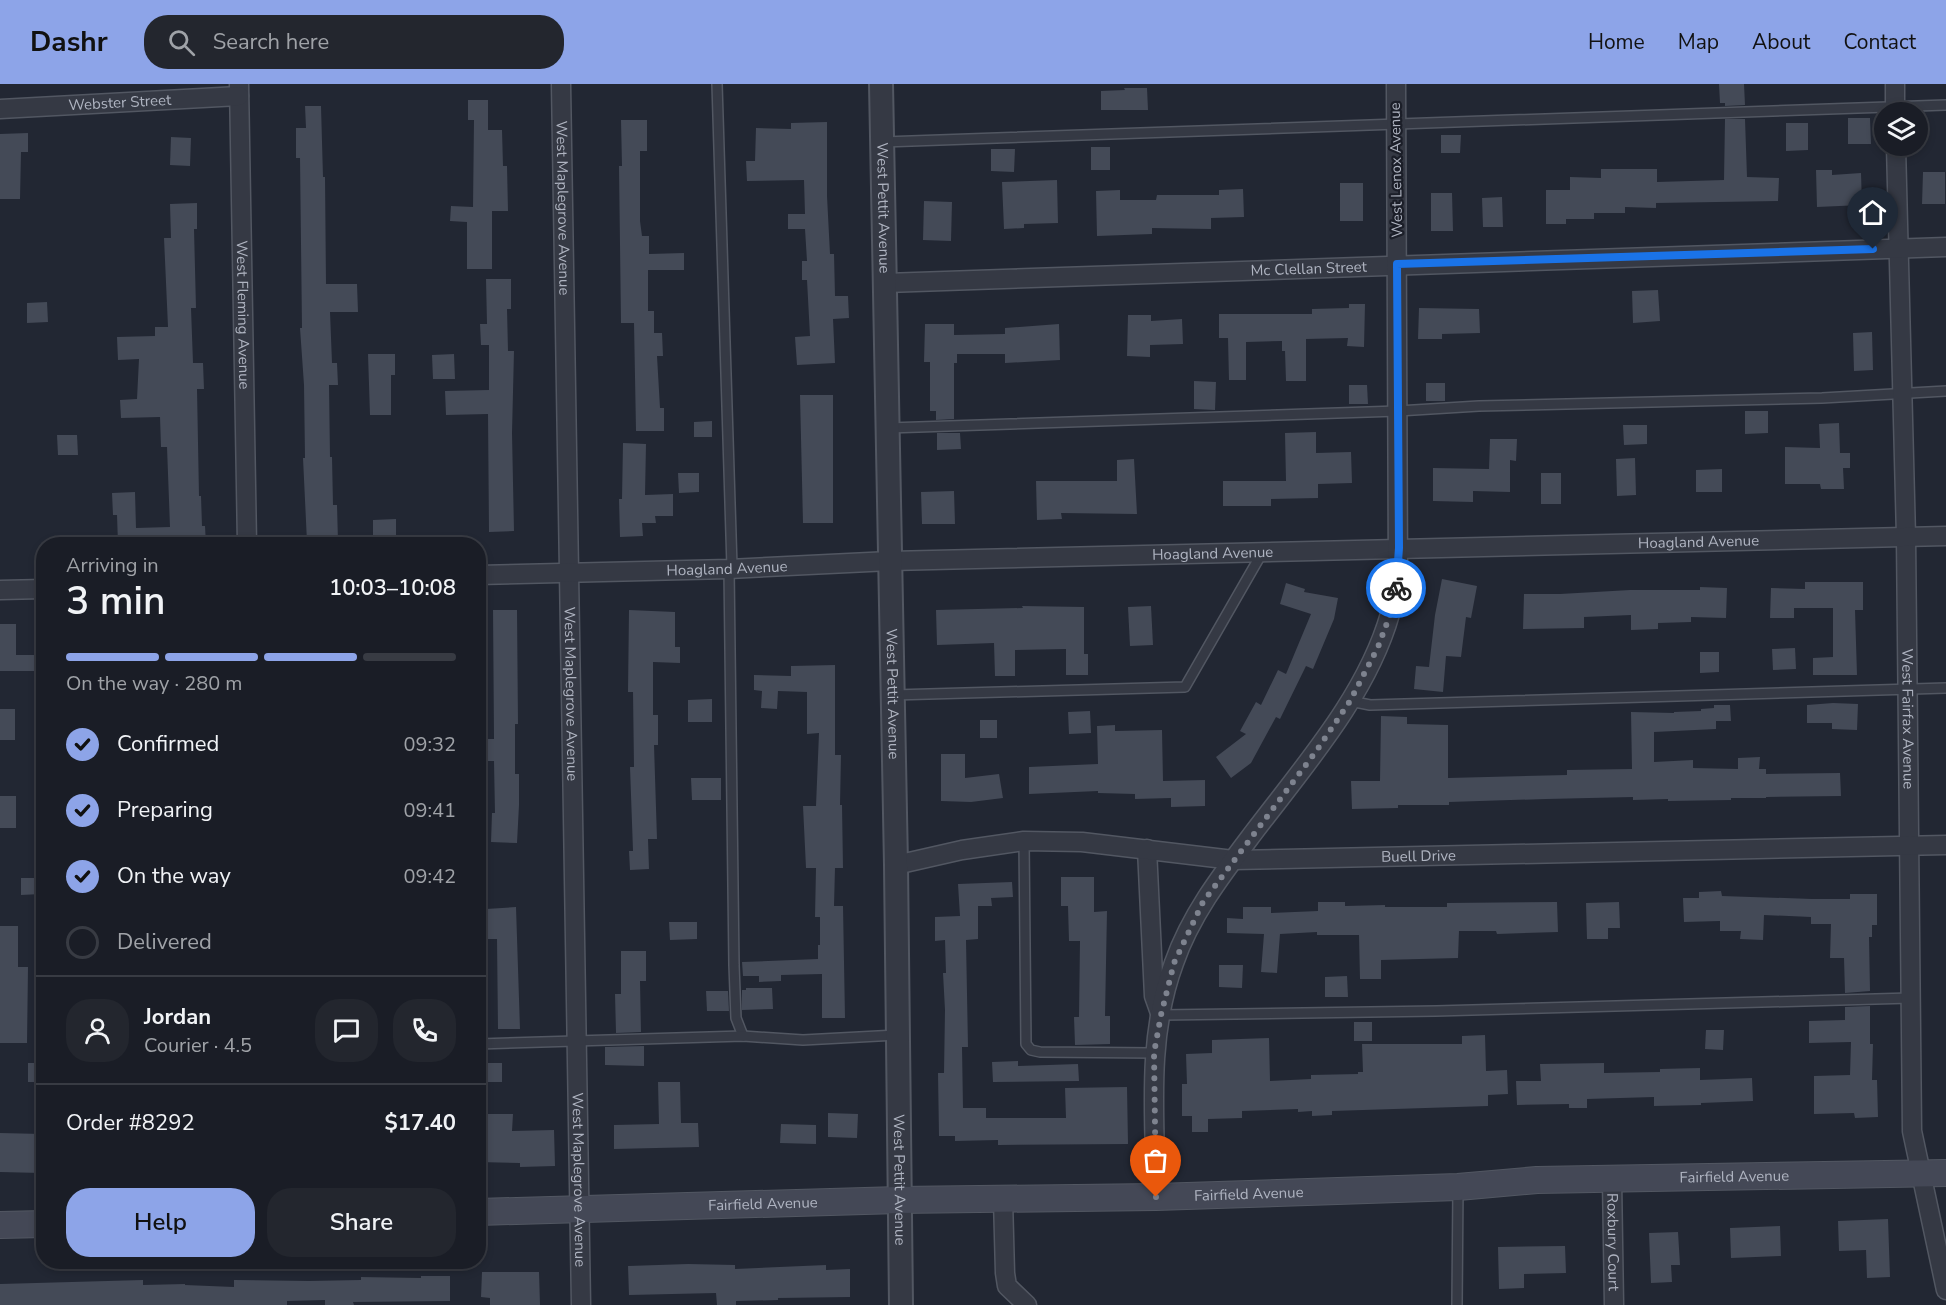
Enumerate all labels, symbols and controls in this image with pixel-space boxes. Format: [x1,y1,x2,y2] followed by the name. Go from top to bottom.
[144,15,564,69] search box
[30,23,108,61] text: Dashr
[165,26,198,59] icon: search
[213,27,329,57] text: Search here
[1588,28,1645,56] text: Home
[1678,28,1719,56] text: Map
[1752,28,1810,56] text: About
[1843,28,1916,56] text: Contact
[68,90,172,115] street label: Webster Street
[1385,102,1407,238] street label: West Lenox Avenue
[1874,102,1928,156] map controls
[1874,102,1928,156] button: layers
[552,121,574,295] street label: West Maplegrove Avenue
[872,142,895,274] street label: West Pettit Avenue
[1847,187,1898,249] pin
[1856,196,1889,229] icon: home
[232,240,254,390] street label: West Fleming Avenue
[1250,257,1368,281] street label: Mc Clellan Street
[1638,530,1759,553] street label: Hoagland Avenue
[1152,542,1273,565] street label: Hoagland Avenue
[66,552,159,579] text: Arriving in
[666,556,788,580] street label: Hoagland Avenue
[1366,558,1426,618] courier
[1380,572,1413,605] icon: bike
[329,573,456,603] text: 10:03–10:08
[66,575,165,628] text: 3 min
[560,606,582,781] street label: West Maplegrove Avenue
[881,628,904,760] street label: West Pettit Avenue
[1897,648,1919,789] street label: West Fairfax Avenue
[66,670,242,697] text: On the way · 280 m
[66,728,99,761] icon: check
[117,729,219,759] text: Confirmed
[403,731,456,758] text: 09:32
[66,794,99,827] icon: check
[117,795,213,825] text: Preparing
[403,797,456,824] text: 09:41
[1381,845,1456,867] street label: Buell Drive
[66,860,99,893] icon: check
[117,861,231,891] text: On the way
[403,863,456,890] text: 09:42
[117,927,212,957] text: Delivered
[66,999,129,1062] button: person
[315,999,378,1062] button: chat
[393,999,456,1062] button: phone
[144,1002,211,1032] text: Jordan
[144,1032,252,1059] text: Courier · 4.5
[568,1092,590,1267] street label: West Maplegrove Avenue
[66,1108,195,1138] text: Order #8292
[385,1108,456,1138] text: $17.40
[889,1114,910,1245] street label: West Pettit Avenue
[1130,1135,1181,1197] pin
[1139,1144,1172,1177] icon: bag
[1679,1166,1789,1188] street label: Fairfield Avenue
[1194,1182,1304,1206] street label: Fairfield Avenue
[66,1188,255,1257] button: Help
[267,1188,456,1257] button: Share
[708,1192,818,1215] street label: Fairfield Avenue
[1602,1193,1624,1292] street label: Roxbury Court

